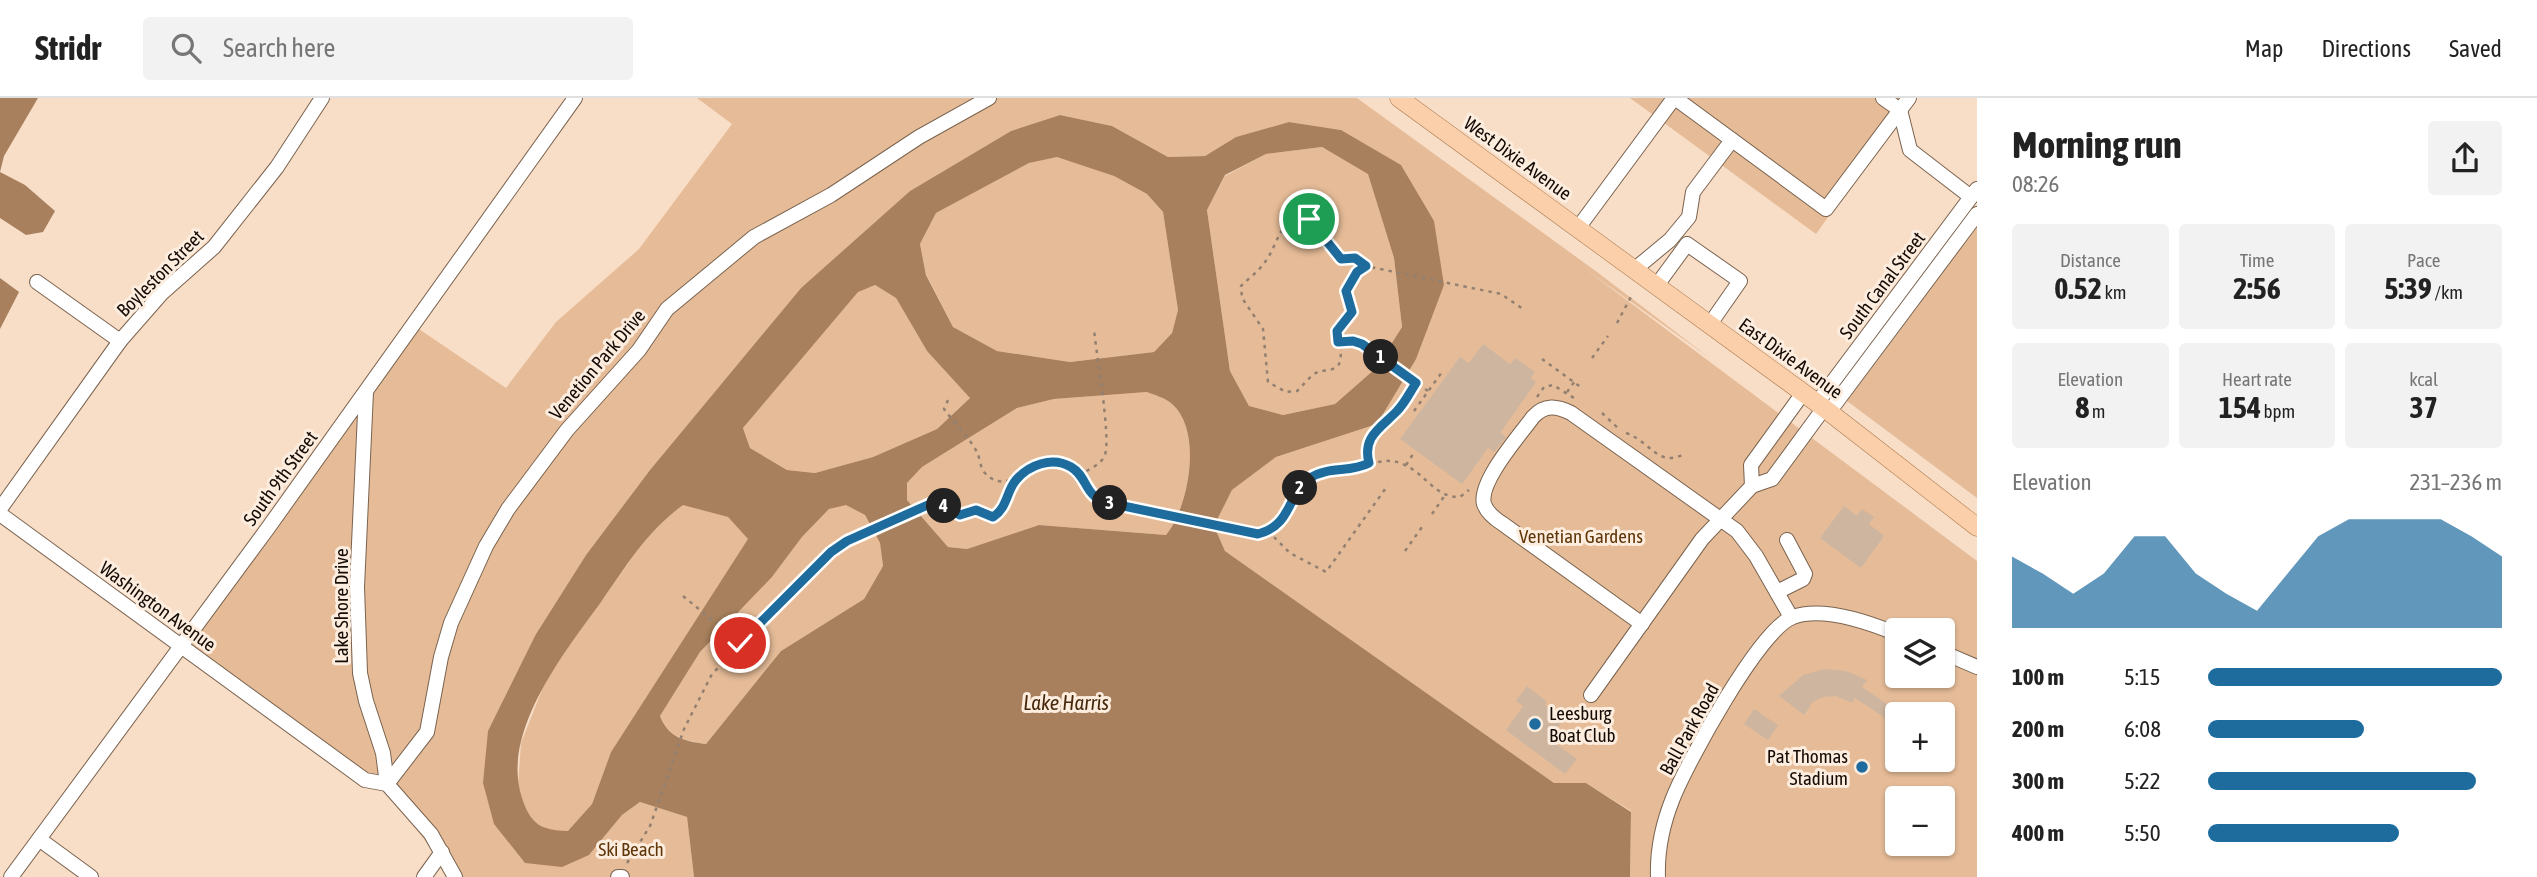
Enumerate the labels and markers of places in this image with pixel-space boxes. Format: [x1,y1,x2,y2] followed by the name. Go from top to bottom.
[1279,189,1339,249] pin
[1364,340,1398,374] pin: 1
[1282,470,1318,506] pin: 2
[1092,486,1128,520] pin: 3
[926,488,962,524] pin: 4
[710,613,770,673] pin
[1549,702,1616,746] place label: Leesburg Boat Club
[1527,716,1543,732] marker: Leesburg Boat Club
[1767,745,1848,789] place label: Pat Thomas Stadium
[1854,759,1870,775] marker: Pat Thomas Stadium

